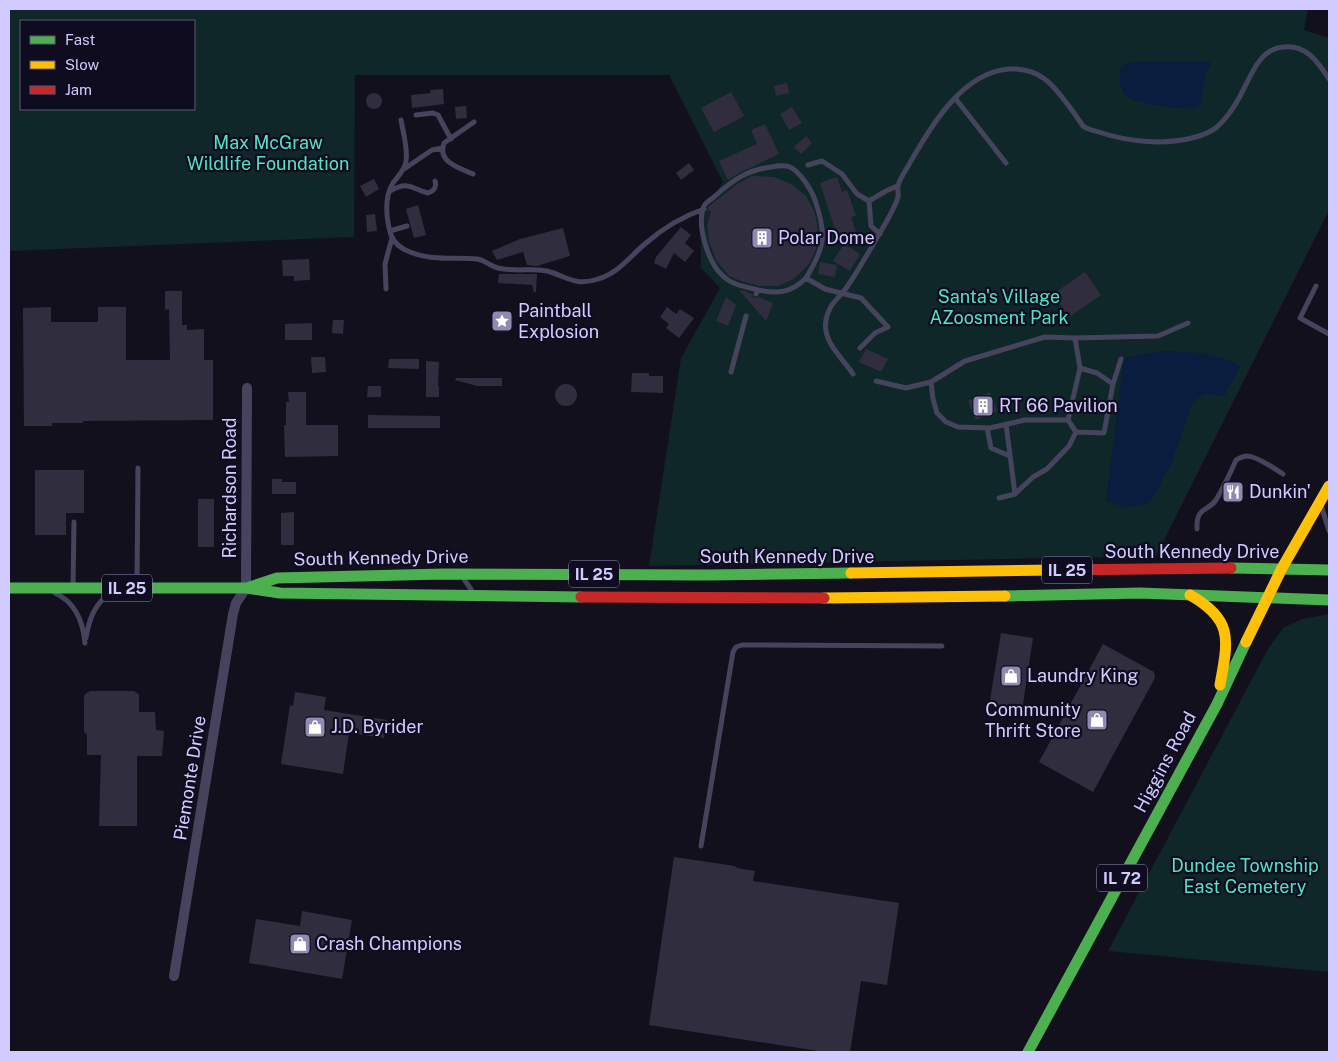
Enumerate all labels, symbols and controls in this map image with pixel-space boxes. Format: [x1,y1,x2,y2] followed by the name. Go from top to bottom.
[20,20,195,110] legend
[65,31,95,48] text: Fast
[65,56,100,73] text: Slow
[65,81,92,98] text: Jam
[187,132,349,174] park label: Max McGraw Wildlife Foundation
[750,226,774,250] building icon: Polar Dome
[778,227,875,248] place label: Polar Dome
[929,286,1069,328] park label: Santa's Village AZoosment Park
[518,300,599,342] place label: Paintball Explosion
[490,309,514,333] place icon: Paintball Explosion
[971,394,995,418] building icon: RT 66 Pavilion
[999,395,1118,416] place label: RT 66 Pavilion
[219,418,240,558] street label: Richardson Road
[1221,480,1245,504] restaurant icon: Dunkin'
[1249,481,1311,502] place label: Dunkin'
[1104,541,1280,562] street label: South Kennedy Drive
[293,545,469,570] street label: South Kennedy Drive
[699,546,875,567] street label: South Kennedy Drive
[1042,556,1092,584] road number: IL 25
[569,560,619,588] road number: IL 25
[102,574,152,602] road number: IL 25
[999,664,1023,688] shop icon: Laundry King
[1027,665,1139,686] place label: Laundry King
[985,699,1081,741] place label: Community Thrift Store
[1085,708,1109,732] shop icon: Community Thrift Store
[1129,708,1200,816] street label: Higgins Road
[169,714,210,842] street label: Piemonte Drive
[303,715,327,739] shop icon: J.D. Byrider
[331,716,424,737] place label: J.D. Byrider
[1171,855,1319,897] park label: Dundee Township East Cemetery
[1097,864,1147,891] road number: IL 72
[288,932,312,956] shop icon: Crash Champions
[316,933,462,954] place label: Crash Champions

